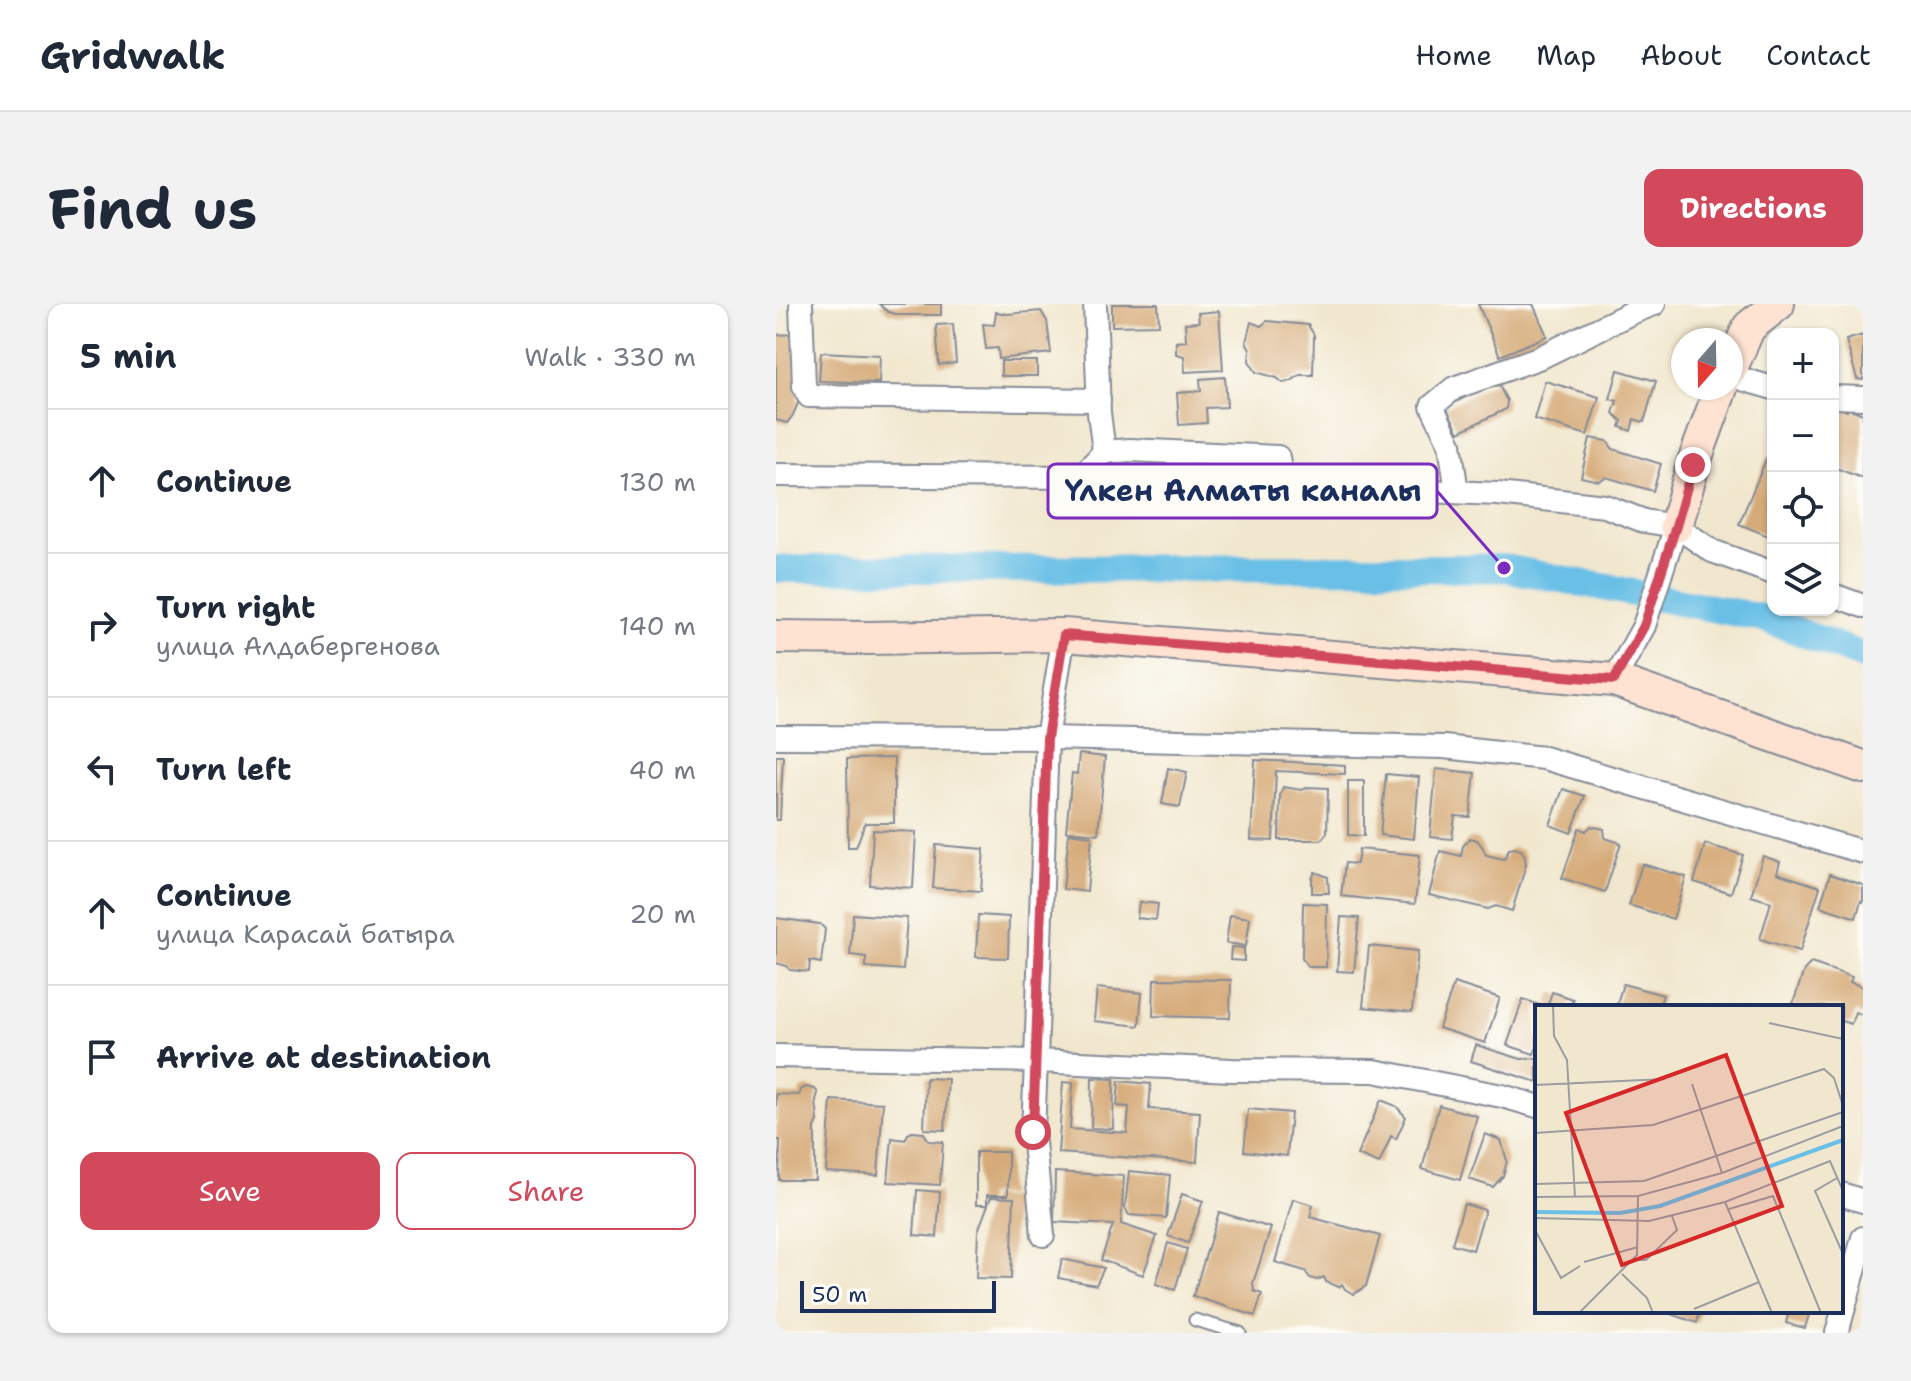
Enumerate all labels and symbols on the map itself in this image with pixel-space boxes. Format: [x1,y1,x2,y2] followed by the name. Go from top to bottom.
[1671,328,1743,400] north arrow
[1675,447,1711,483] route end
[1048,464,1437,518] callout: Үлкен Алматы каналы
[1064,470,1422,511] text: Үлкен Алматы каналы
[1535,1005,1843,1313] inset map
[1015,1114,1051,1150] route start
[800,1277,996,1313] scale bar

